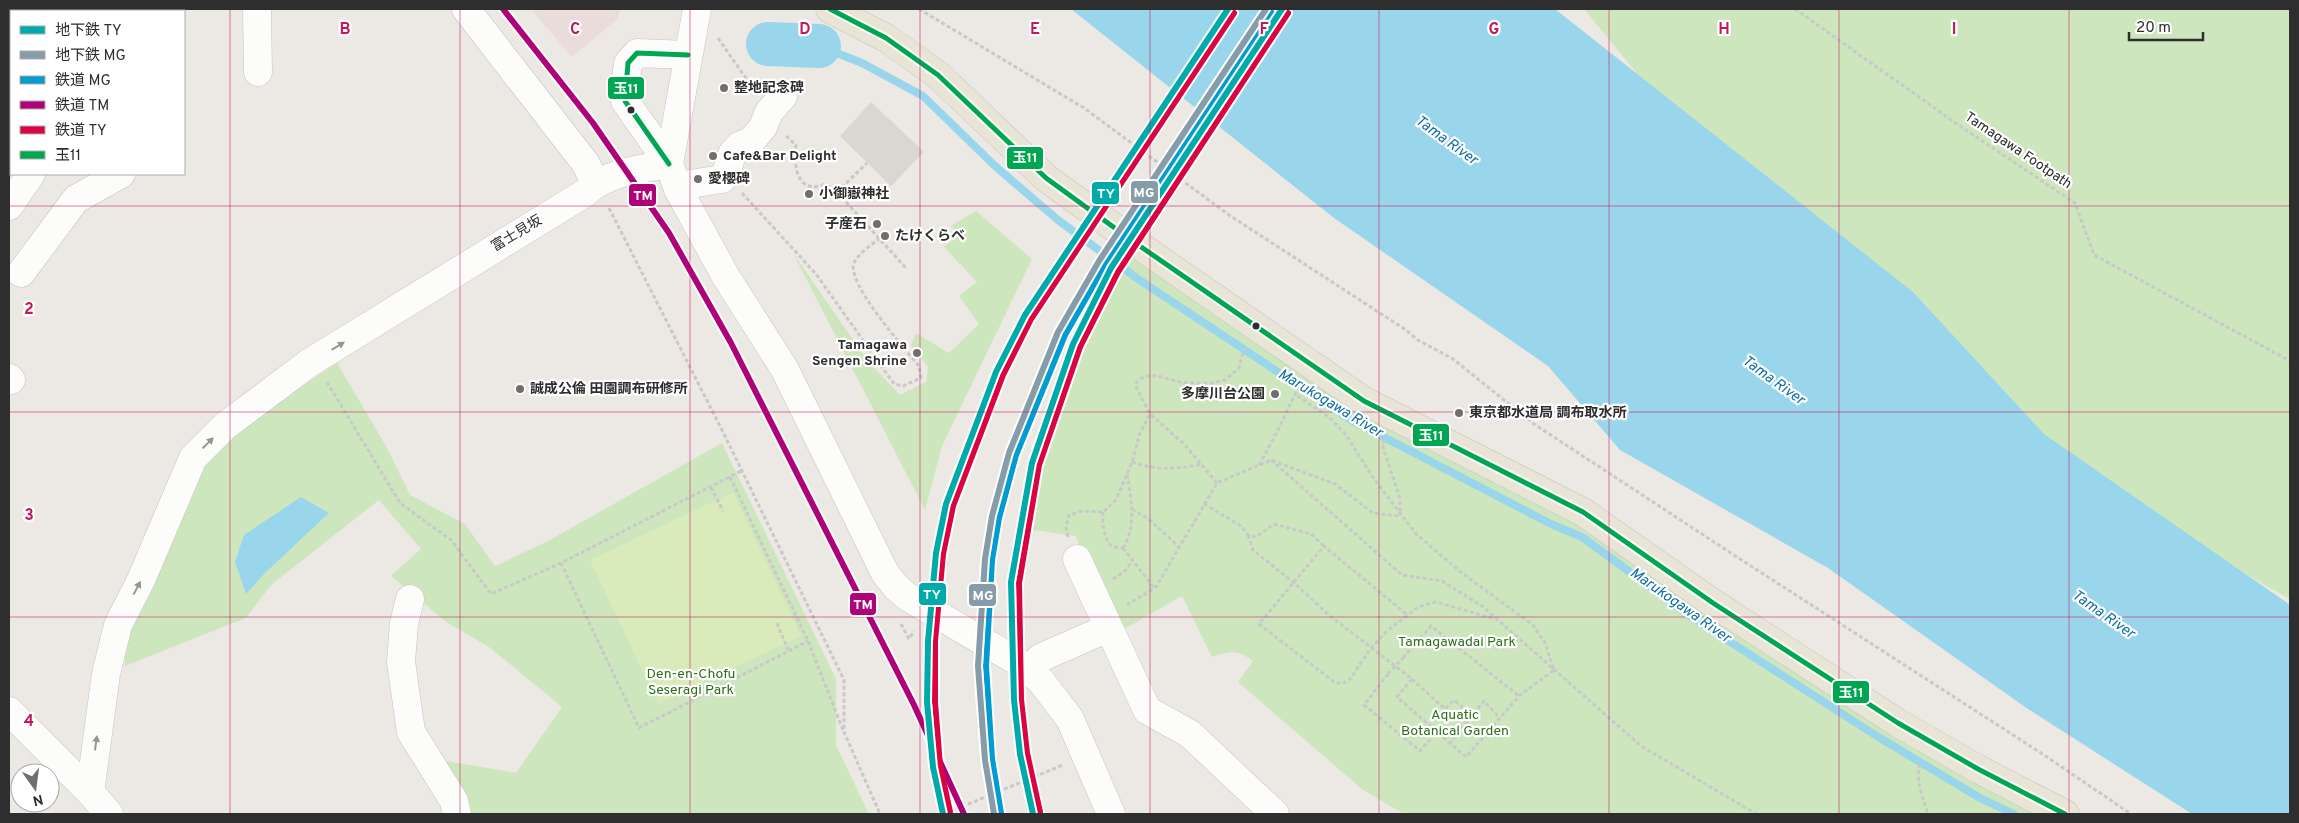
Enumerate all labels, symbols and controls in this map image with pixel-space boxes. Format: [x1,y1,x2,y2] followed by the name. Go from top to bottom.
[10,10,185,175] legend
[2129,10,2203,42] scale bar
[2136,19,2171,38] text: 20 m
[339,20,351,40] text: B
[570,20,580,40] text: C
[799,20,811,40] text: D
[1030,20,1040,40] text: E
[1259,20,1269,40] text: F
[1489,20,1499,40] text: G
[1718,20,1730,40] text: H
[1952,20,1956,40] text: I
[55,22,122,41] text: 地下鉄 TY
[55,47,126,66] text: 地下鉄 MG
[55,72,111,91] text: 鉄道 MG
[607,76,645,100] line badge: 玉11
[734,80,804,97] place label: 整地記念碑
[613,81,639,98] text: 玉11
[718,82,730,94] marker: 整地記念碑
[55,97,109,116] text: 鉄道 TM
[626,105,636,115] unlabelled marker
[1961,109,2075,193] street label: Tamagawa Footpath
[1411,112,1482,171] water label: Tama River
[55,122,107,141] text: 鉄道 TY
[1006,146,1044,170] line badge: 玉11
[55,147,81,166] text: 玉11
[723,148,836,165] place label: Cafe&Bar Delight
[707,150,719,162] marker: Cafe&Bar Delight
[1012,150,1038,167] text: 玉11
[708,171,750,188] place label: 愛櫻碑
[692,173,704,185] marker: 愛櫻碑
[1130,180,1159,204] line badge: MG
[1091,181,1120,205] line badge: TY
[628,183,657,207] line badge: TM
[819,185,889,203] place label: 小御嶽神社
[1134,185,1154,202] text: MG
[1097,186,1115,203] text: TY
[633,188,653,205] text: TM
[803,188,815,200] marker: 小御嶽神社
[489,212,545,256] street label: 富士見坂
[825,216,867,233] place label: 子産石
[871,218,883,230] marker: 子産石
[895,228,965,245] place label: たけくらべ
[879,230,891,242] marker: たけくらべ
[24,300,34,320] text: 2
[1251,321,1261,331] unlabelled marker
[812,337,907,370] place label: Tamagawa Sengen Shrine
[331,341,344,351] one-way arrow
[911,347,923,359] marker: Tamagawa Sengen Shrine
[1738,352,1809,411] water label: Tama River
[1274,365,1387,443] water label: Marukogawa River
[530,380,688,398] place label: 誠成公倫 田園調布研修所
[514,383,526,395] marker: 誠成公倫 田園調布研修所
[1181,385,1265,403] place label: 多摩川台公園
[1269,388,1281,400] marker: 多摩川台公園
[1469,405,1627,422] place label: 東京都水道局 調布取水所
[1453,407,1465,419] marker: 東京都水道局 調布取水所
[1412,423,1450,447] line badge: 玉11
[1418,428,1444,445] text: 玉11
[202,437,214,449] one-way arrow
[24,506,34,526] text: 3
[1626,564,1735,649] water label: Marukogawa River
[133,580,141,595] one-way arrow
[918,582,947,606] line badge: TY
[968,583,997,607] line badge: MG
[2068,586,2139,644] water label: Tama River
[923,587,941,604] text: TY
[973,588,993,605] text: MG
[849,592,877,616] line badge: TM
[853,597,873,614] text: TM
[1398,634,1516,651] park label: Tamagawadai Park
[647,666,735,699] park label: Den-en-Chofu Seseragi Park
[1832,680,1870,704] line badge: 玉11
[1838,685,1864,702] text: 玉11
[1401,707,1509,740] park label: Aquatic Botanical Garden
[24,712,34,732] text: 4
[92,735,100,751] one-way arrow
[10,763,60,813] north arrow
[31,790,45,809] text: N

